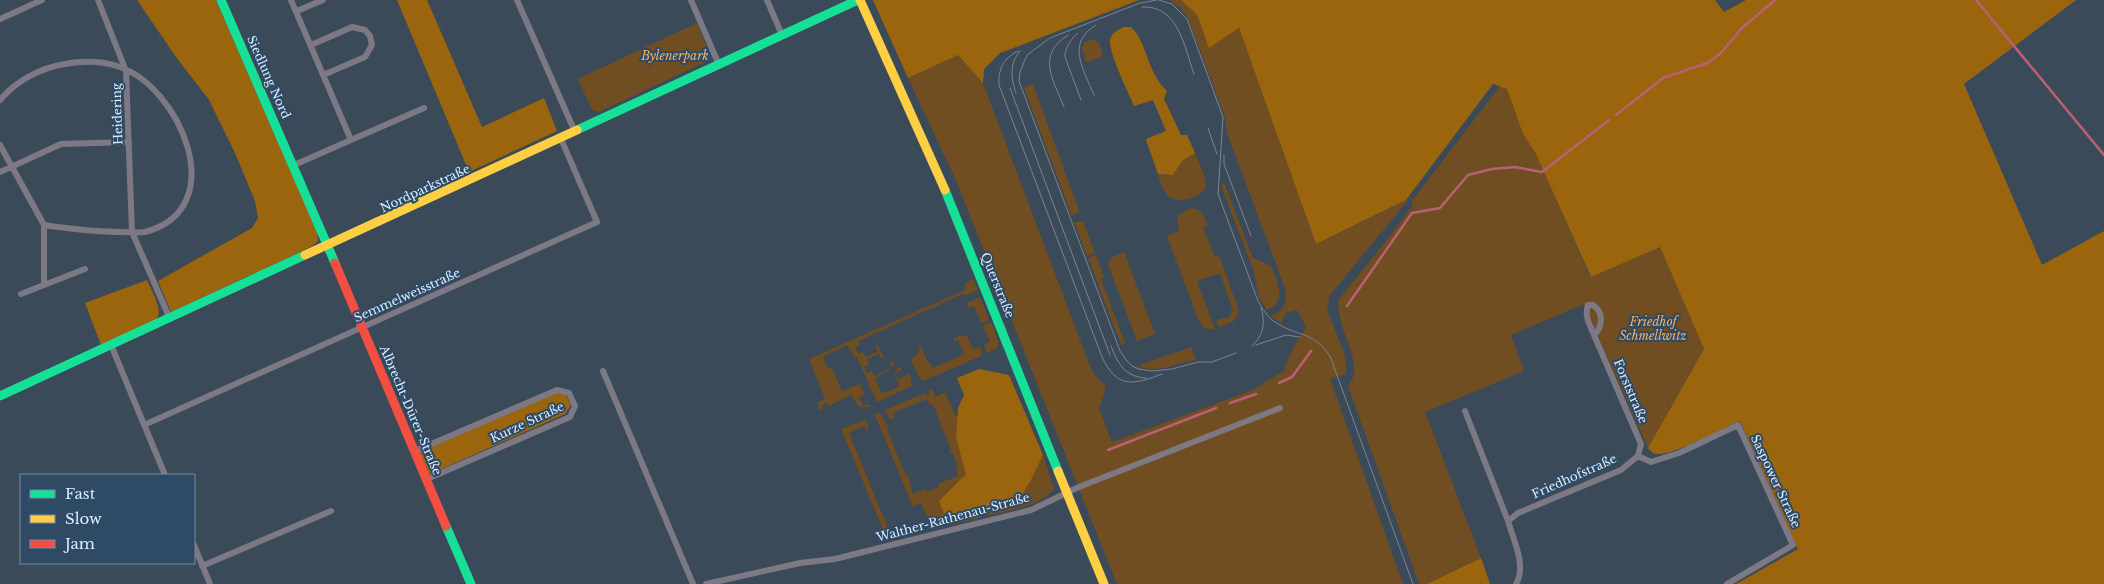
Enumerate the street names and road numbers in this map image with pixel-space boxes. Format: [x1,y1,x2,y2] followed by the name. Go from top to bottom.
[244,33,294,121] street label: Siedlung Nord
[108,82,126,145] street label: Heidering
[378,161,472,215] street label: Nordparkstraße
[978,250,1018,320] street label: Querstraße
[351,265,463,325] street label: Semmelweisstraße
[376,342,445,477] street label: Albrecht-Dürer-Straße
[1611,357,1651,426] street label: Forststraße
[488,398,566,446] street label: Kurze Straße
[1748,432,1804,530] street label: Saspower Straße
[1529,451,1619,501] street label: Friedhofstraße
[874,489,1031,545] street label: Walther-Rathenau-Straße

